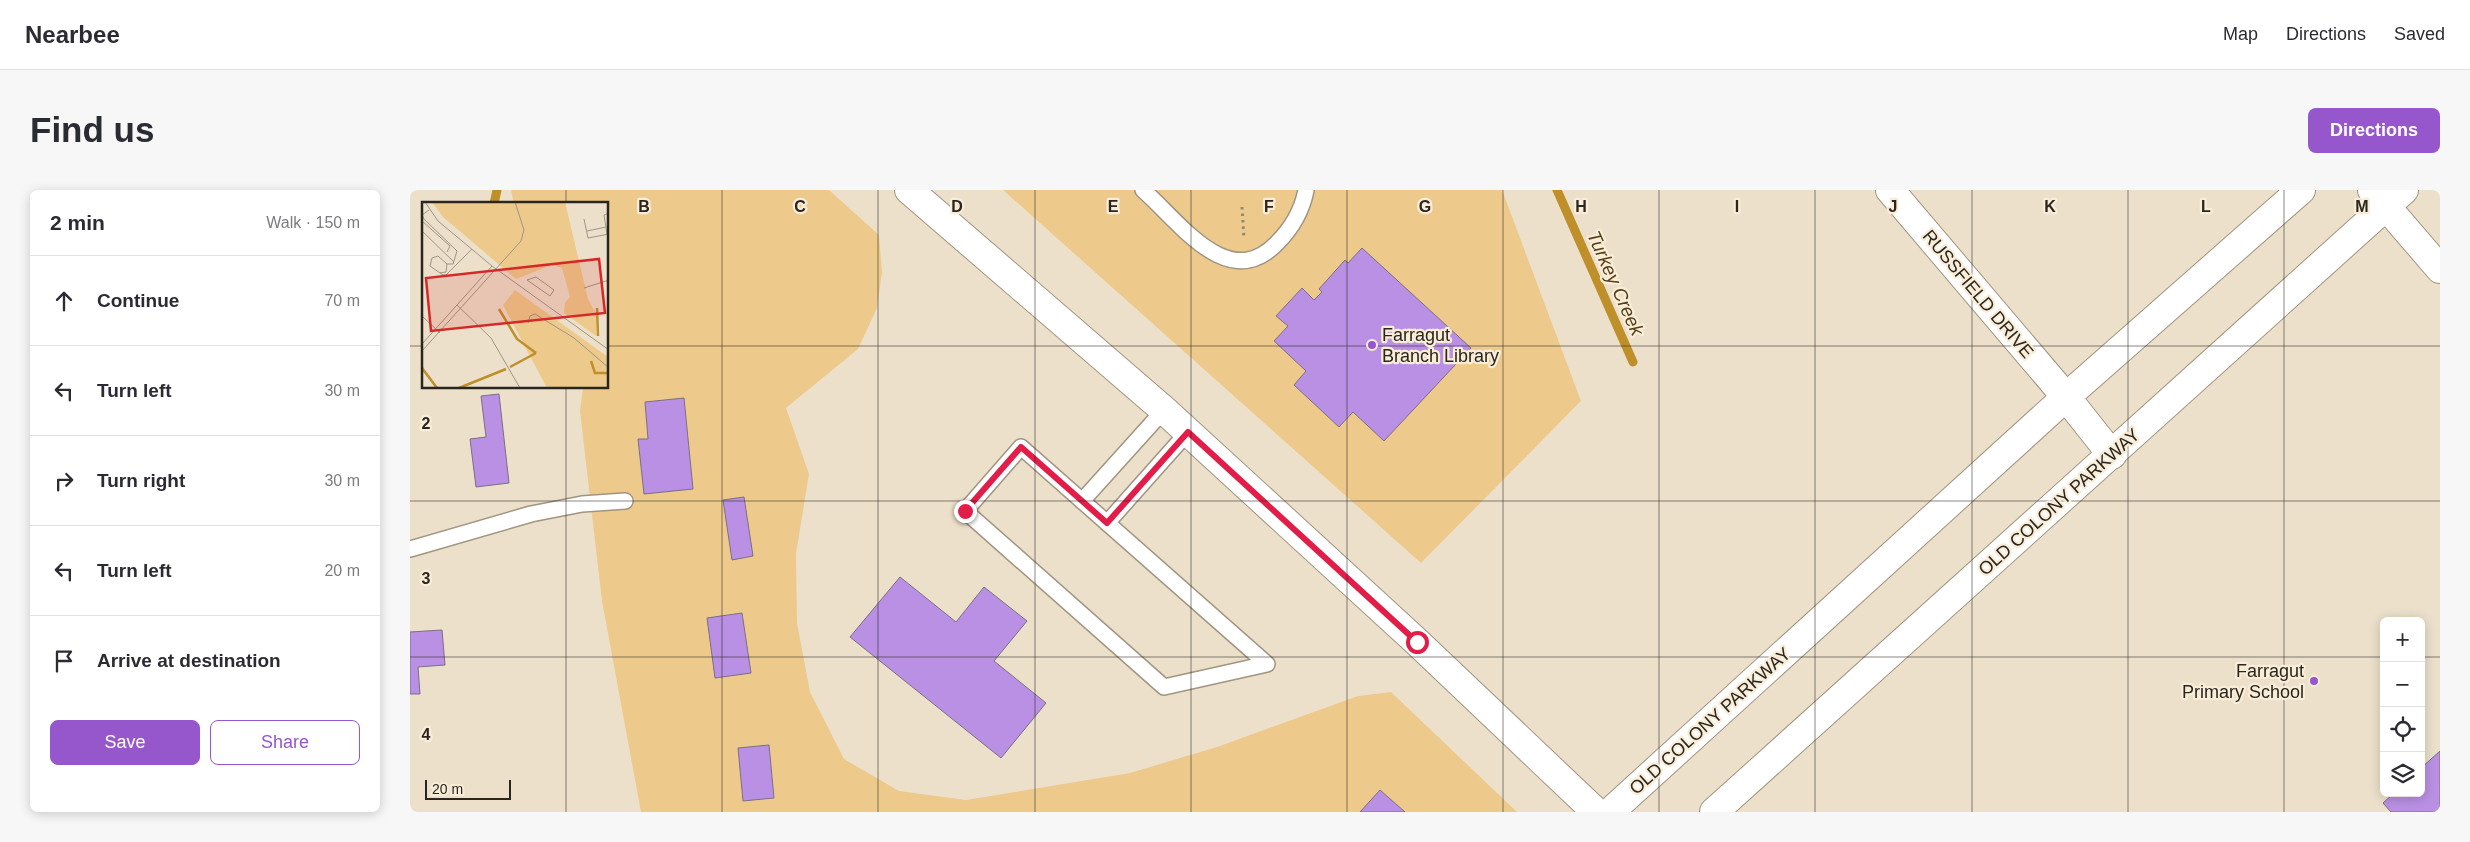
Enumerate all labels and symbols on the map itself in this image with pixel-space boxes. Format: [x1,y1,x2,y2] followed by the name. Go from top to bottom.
[638,198,650,215] text: B
[794,198,806,215] text: C
[951,198,963,215] text: D
[1108,198,1119,215] text: E
[1264,198,1274,215] text: F
[1419,198,1431,215] text: G
[1575,198,1587,215] text: H
[1735,198,1739,215] text: I
[1889,198,1897,215] text: J
[2044,198,2056,215] text: K
[2201,198,2211,215] text: L
[2355,198,2369,215] text: M
[422,202,609,389] inset map
[1919,226,2037,362] street label: RUSSFIELD DRIVE
[1583,227,1649,340] water label: Turkey Creek
[1382,325,1499,366] place label: Farragut Branch Library
[1366,339,1378,351] marker: Farragut Branch Library
[422,415,431,432] text: 2
[1975,425,2143,579] street label: OLD COLONY PARKWAY
[954,500,977,523] route end
[422,570,431,587] text: 3
[1406,631,1429,654] route start
[1626,644,1794,798] street label: OLD COLONY PARKWAY
[2182,661,2304,702] place label: Farragut Primary School
[2308,675,2320,687] marker: Farragut Primary School
[422,726,431,743] text: 4
[425,777,511,800] scale bar

